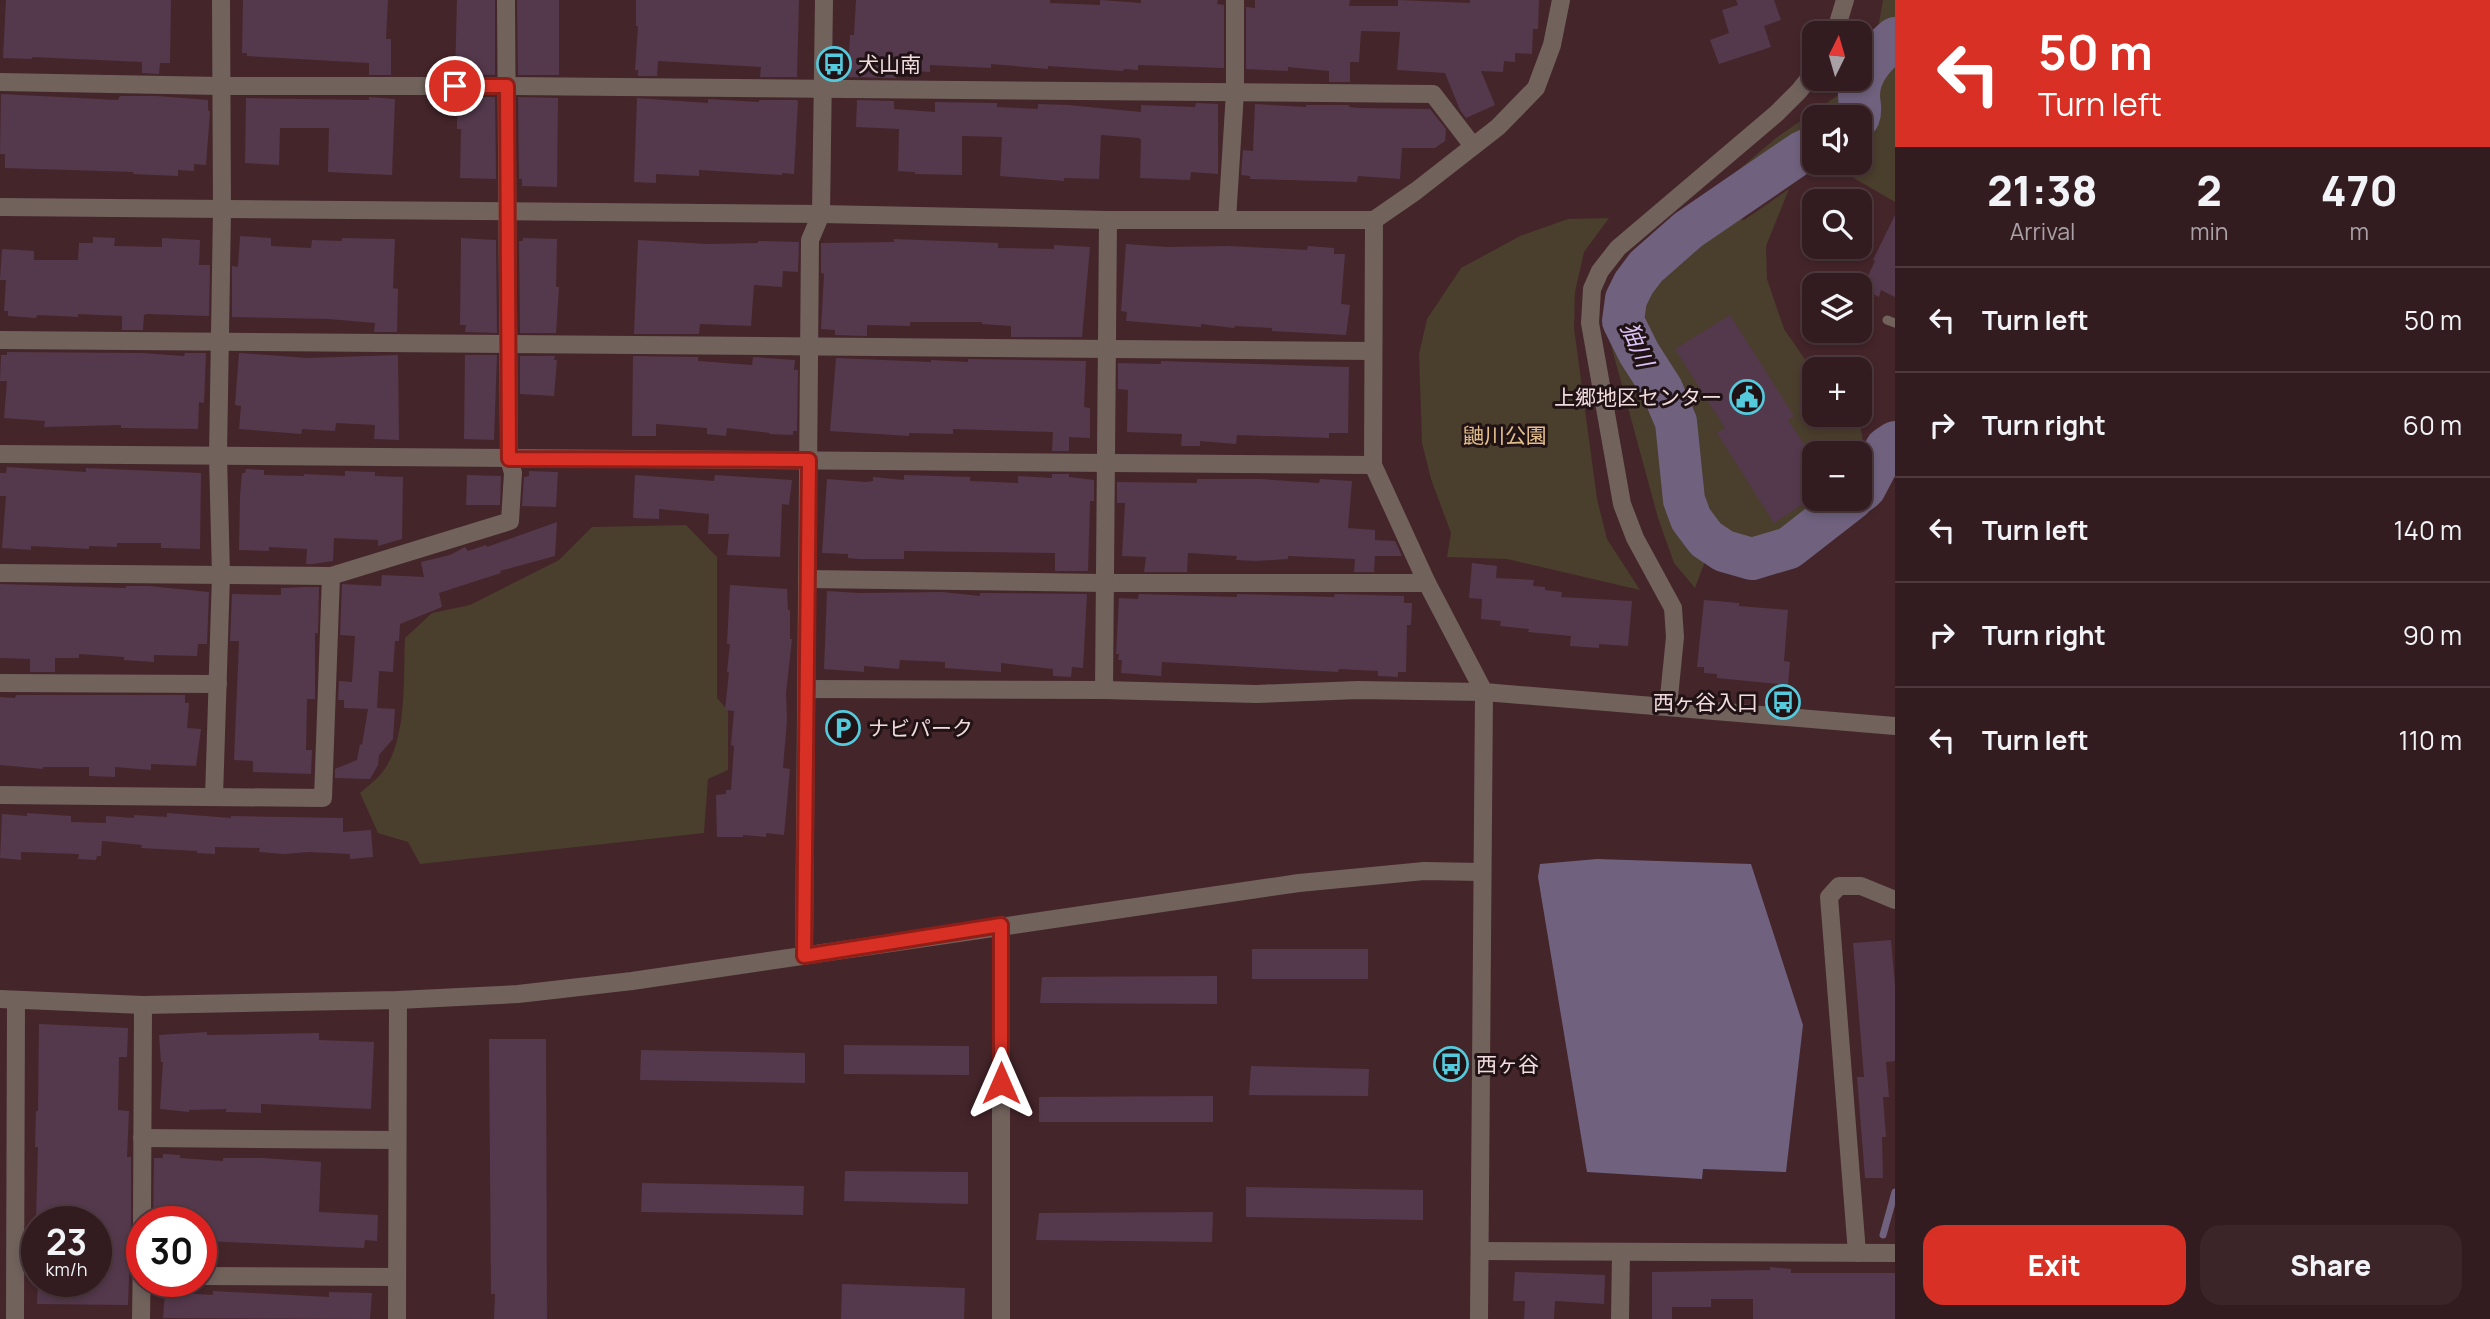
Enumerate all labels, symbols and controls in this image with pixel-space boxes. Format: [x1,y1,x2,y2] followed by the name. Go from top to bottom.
[2038,18,2153,85] text: 50 m
[1802,21,1872,91] north arrow
[1802,21,1872,511] map controls
[1923,28,2014,119] icon: left
[815,45,853,83] bus stop icon: 犬山南
[858,50,921,78] place label: 犬山南
[425,56,485,116] pin
[436,67,474,105] icon: arrive
[2038,82,2162,126] text: Turn left
[1802,105,1872,175] button: sound
[1987,161,2098,219] text: 21:38
[2197,161,2222,219] text: 2
[2321,161,2398,219] text: 470
[1802,189,1872,259] button: search
[2010,215,2075,247] text: Arrival
[2190,215,2228,247] text: min
[2349,215,2369,247] text: m
[1802,273,1872,343] button: layers
[1923,301,1961,339] icon: left
[1982,302,2089,338] text: Turn left
[2404,302,2462,338] text: 50 m
[1614,316,1663,374] water label: 㹨川
[1802,357,1872,427] button: +
[1728,378,1766,416] public building icon: 上郷地区センター
[1554,383,1722,411] place label: 上郷地区センター
[1923,406,1961,444] icon: right
[1982,407,2106,443] text: Turn right
[2403,407,2462,443] text: 60 m
[1463,421,1547,449] park label: 鼬川公園
[1802,441,1872,511] button: −
[1923,511,1961,549] icon: left
[1982,512,2089,548] text: Turn left
[2393,512,2462,548] text: 140 m
[1923,616,1961,654] icon: right
[1982,617,2106,653] text: Turn right
[2403,617,2462,653] text: 90 m
[1764,683,1802,721] bus stop icon: 西ヶ谷入口
[1653,688,1758,716] place label: 西ヶ谷入口
[824,709,862,747] parking icon: ナビパーク
[868,714,973,742] place label: ナビパーク
[1923,721,1961,759] icon: left
[1982,722,2089,758] text: Turn left
[2399,722,2462,758] text: 110 m
[1432,1045,1470,1083] bus stop icon: 西ヶ谷
[964,1046,1038,1120] position arrow
[1476,1050,1539,1078] place label: 西ヶ谷
[126,1206,217,1297] speed limit sign: 30
[46,1218,87,1266] text: 23
[1923,1225,2186,1305] button: Exit
[2200,1225,2462,1305] button: Share
[46,1257,87,1281] text: km/h

